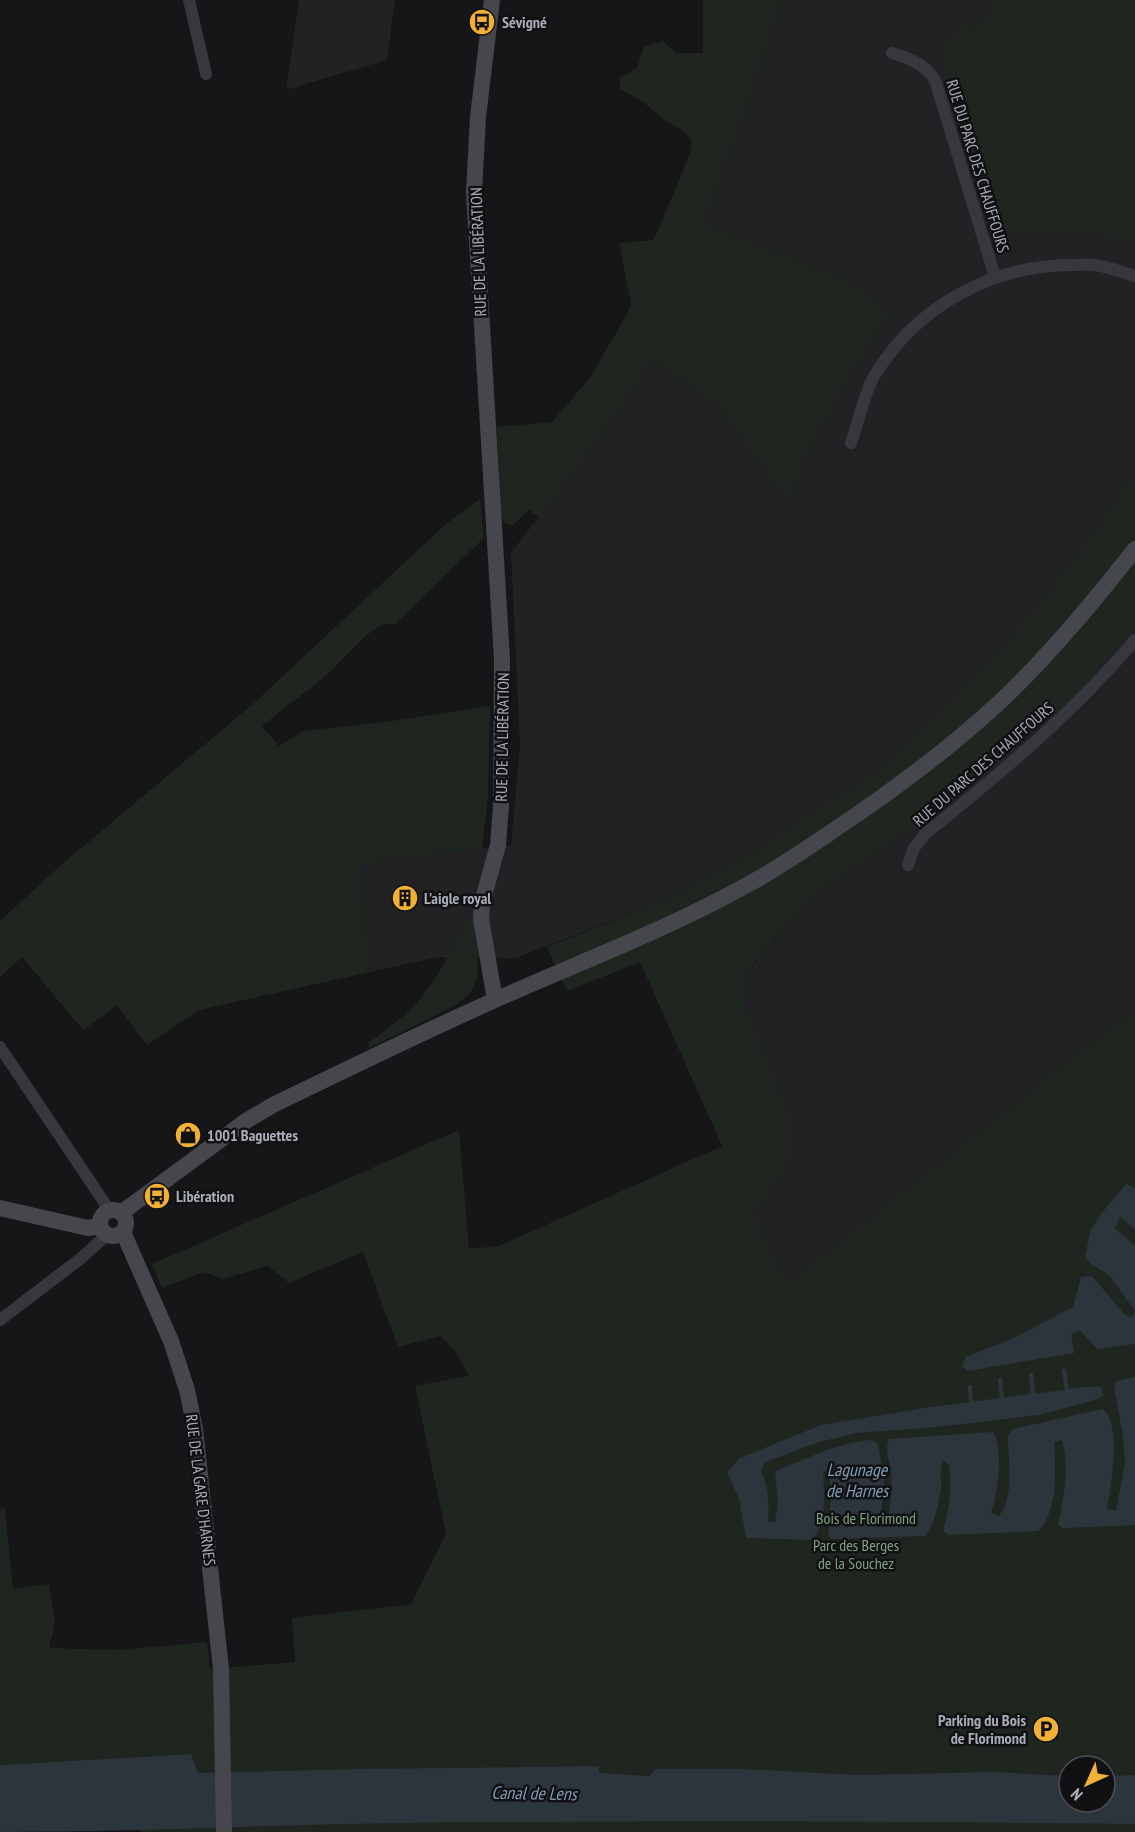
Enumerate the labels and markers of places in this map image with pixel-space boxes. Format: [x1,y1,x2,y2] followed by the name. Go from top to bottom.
[467,7,497,37] bus stop icon: Sévigné
[502,12,547,32] place label: Sévigné
[390,883,420,913] building icon: L'aigle royal
[424,888,491,908] place label: L'aigle royal
[173,1120,203,1150] shop icon: 1001 Baguettes
[207,1125,298,1145] place label: 1001 Baguettes
[142,1181,172,1211] bus stop icon: Libération
[176,1186,234,1206] place label: Libération
[938,1710,1026,1748] place label: Parking du Bois de Florimond
[1031,1714,1061,1744] parking icon: Parking du Bois de Florimond

